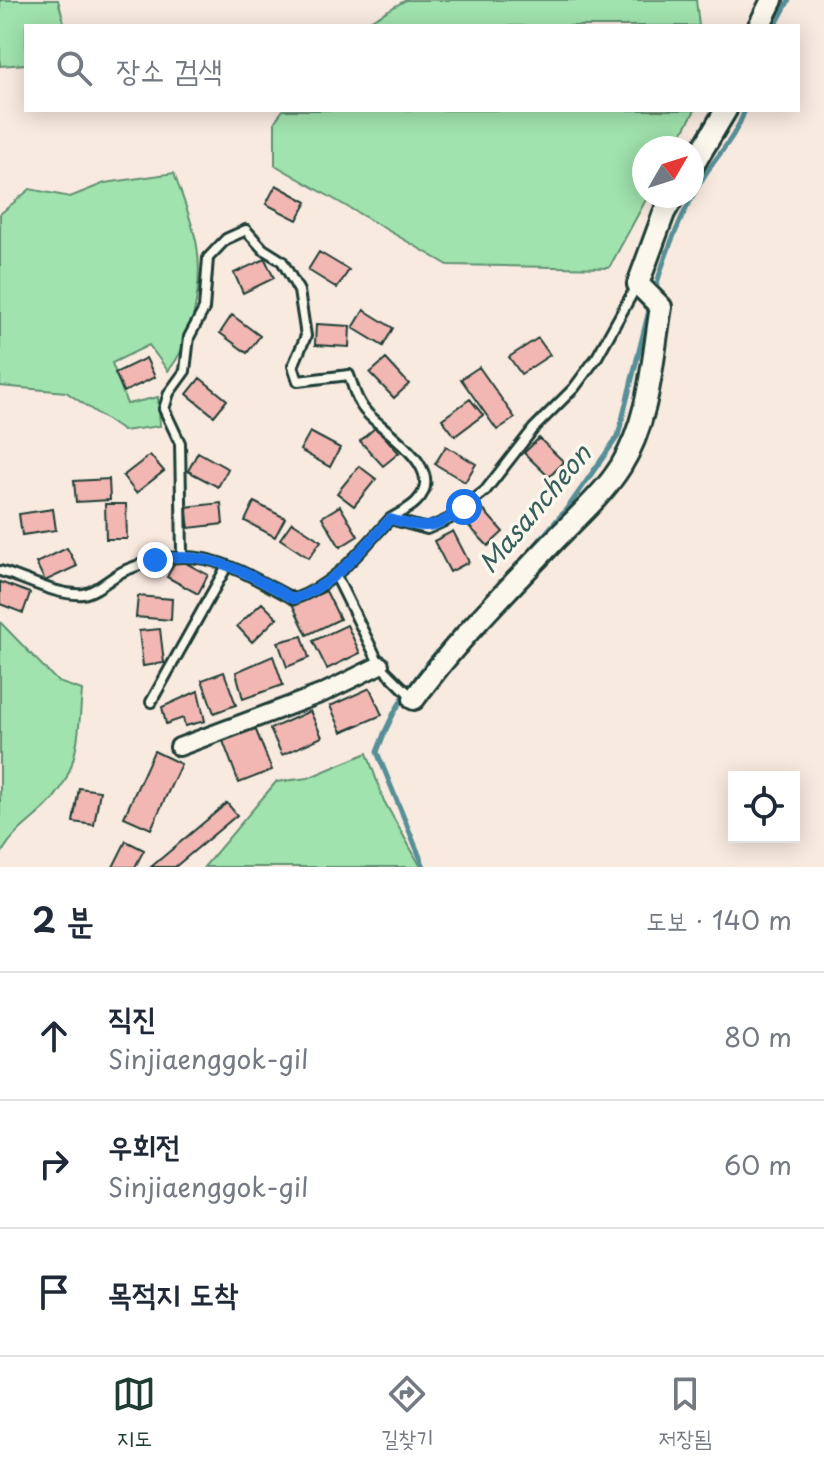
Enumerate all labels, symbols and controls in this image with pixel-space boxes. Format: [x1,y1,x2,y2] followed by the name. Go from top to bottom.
[24,24,800,112] search box
[52,46,96,90] icon: search
[116,46,222,91] text: 장소 검색
[632,136,704,208] north arrow
[468,434,601,581] water label: Masancheon
[446,489,482,525] route start
[137,542,173,578] route end
[728,771,800,843] map controls
[728,771,800,843] button: locate
[32,893,94,945] text: 2 분
[646,900,792,939] text: 도보 · 140 m
[108,994,156,1039] text: 직진
[32,1014,76,1058] icon: ahead
[724,1017,792,1056] text: 80 m
[108,1039,308,1078] text: Sinjiaenggok-gil
[108,1122,180,1167] text: 우회전
[32,1142,76,1186] icon: right
[724,1145,792,1184] text: 60 m
[108,1167,308,1206] text: Sinjiaenggok-gil
[32,1270,76,1314] icon: arrive
[108,1270,238,1315] text: 목적지 도착
[112,1372,156,1453] tab: 지도
[381,1372,434,1453] tab: 길찾기
[659,1372,712,1453] tab: 저장됨

